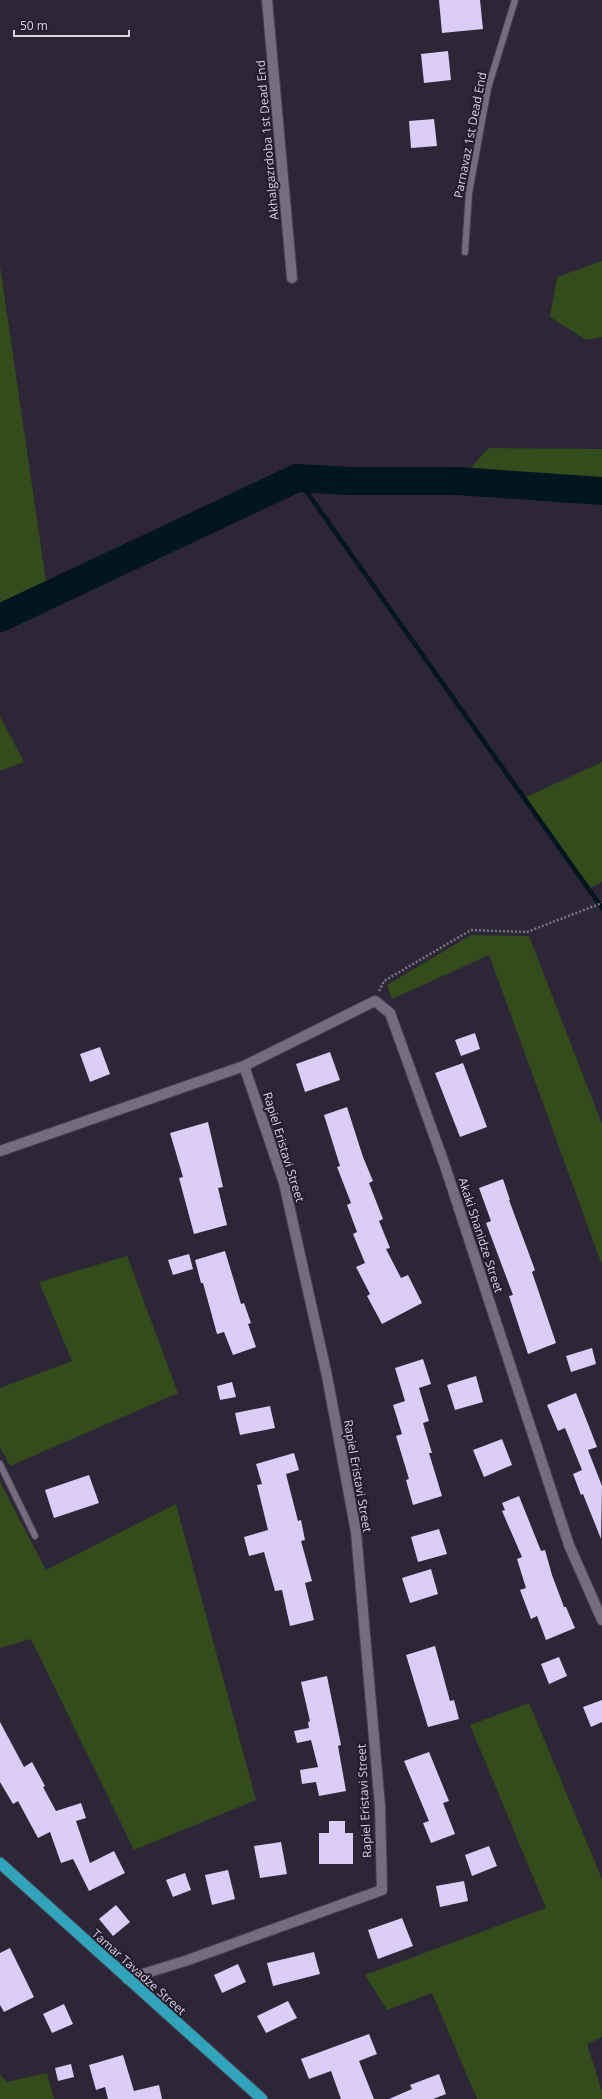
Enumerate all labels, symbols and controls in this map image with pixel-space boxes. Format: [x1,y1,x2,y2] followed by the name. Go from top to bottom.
[14,12,129,38] scale bar
[20,17,48,34] text: 50 m
[252,59,282,221] street label: Akhalgazrdoba 1st Dead End
[449,70,491,200] street label: Parnavaz 1st Dead End
[259,1090,309,1204] street label: Rapiel Eristavi Street
[454,1175,508,1295] street label: Akaki Shanidze Street
[340,1418,376,1534] street label: Rapiel Eristavi Street
[353,1744,375,1858] street label: Rapiel Eristavi Street
[88,1925,190,2019] street label: Tamar Tavadze Street

